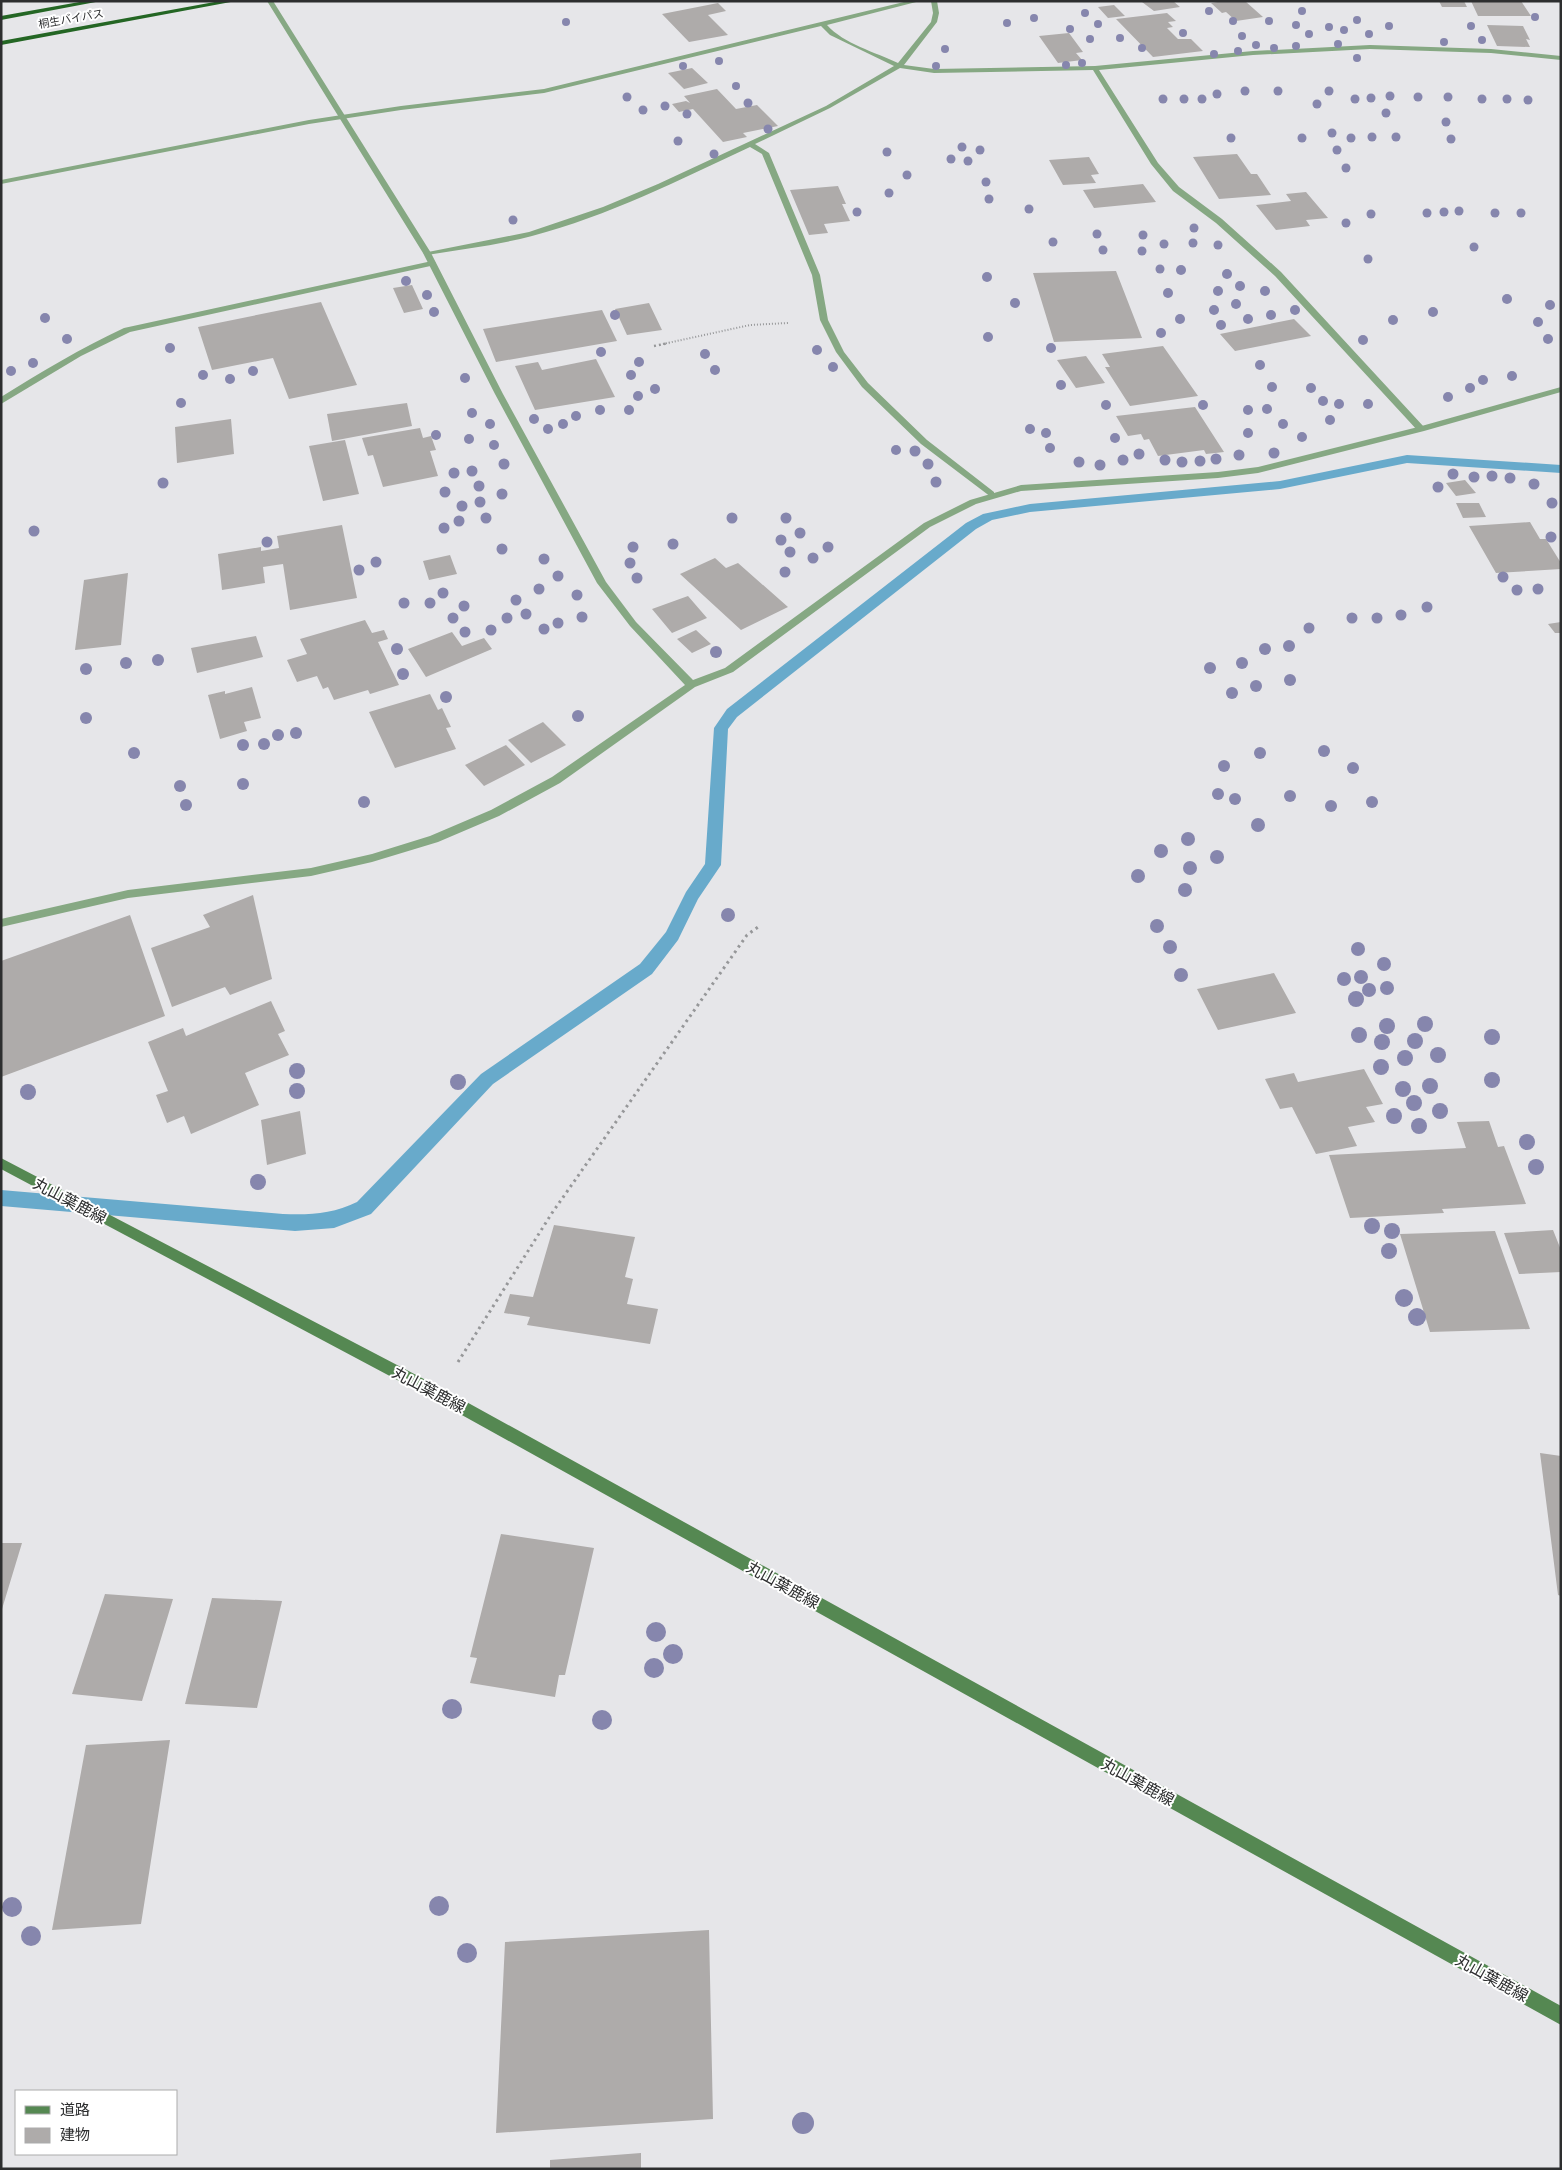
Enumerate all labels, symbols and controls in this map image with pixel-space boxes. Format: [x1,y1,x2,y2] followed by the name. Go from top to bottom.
[37,7,105,31] street label: 桐生バイパス
[30,1174,110,1228] street label: 丸山葉鹿線
[389,1363,469,1417] street label: 丸山葉鹿線
[743,1557,823,1613] street label: 丸山葉鹿線
[1098,1754,1178,1810] street label: 丸山葉鹿線
[1452,1950,1532,2006] street label: 丸山葉鹿線
[15,2090,178,2155] legend
[60,2101,90,2119] text: 道路
[60,2126,90,2144] text: 建物

